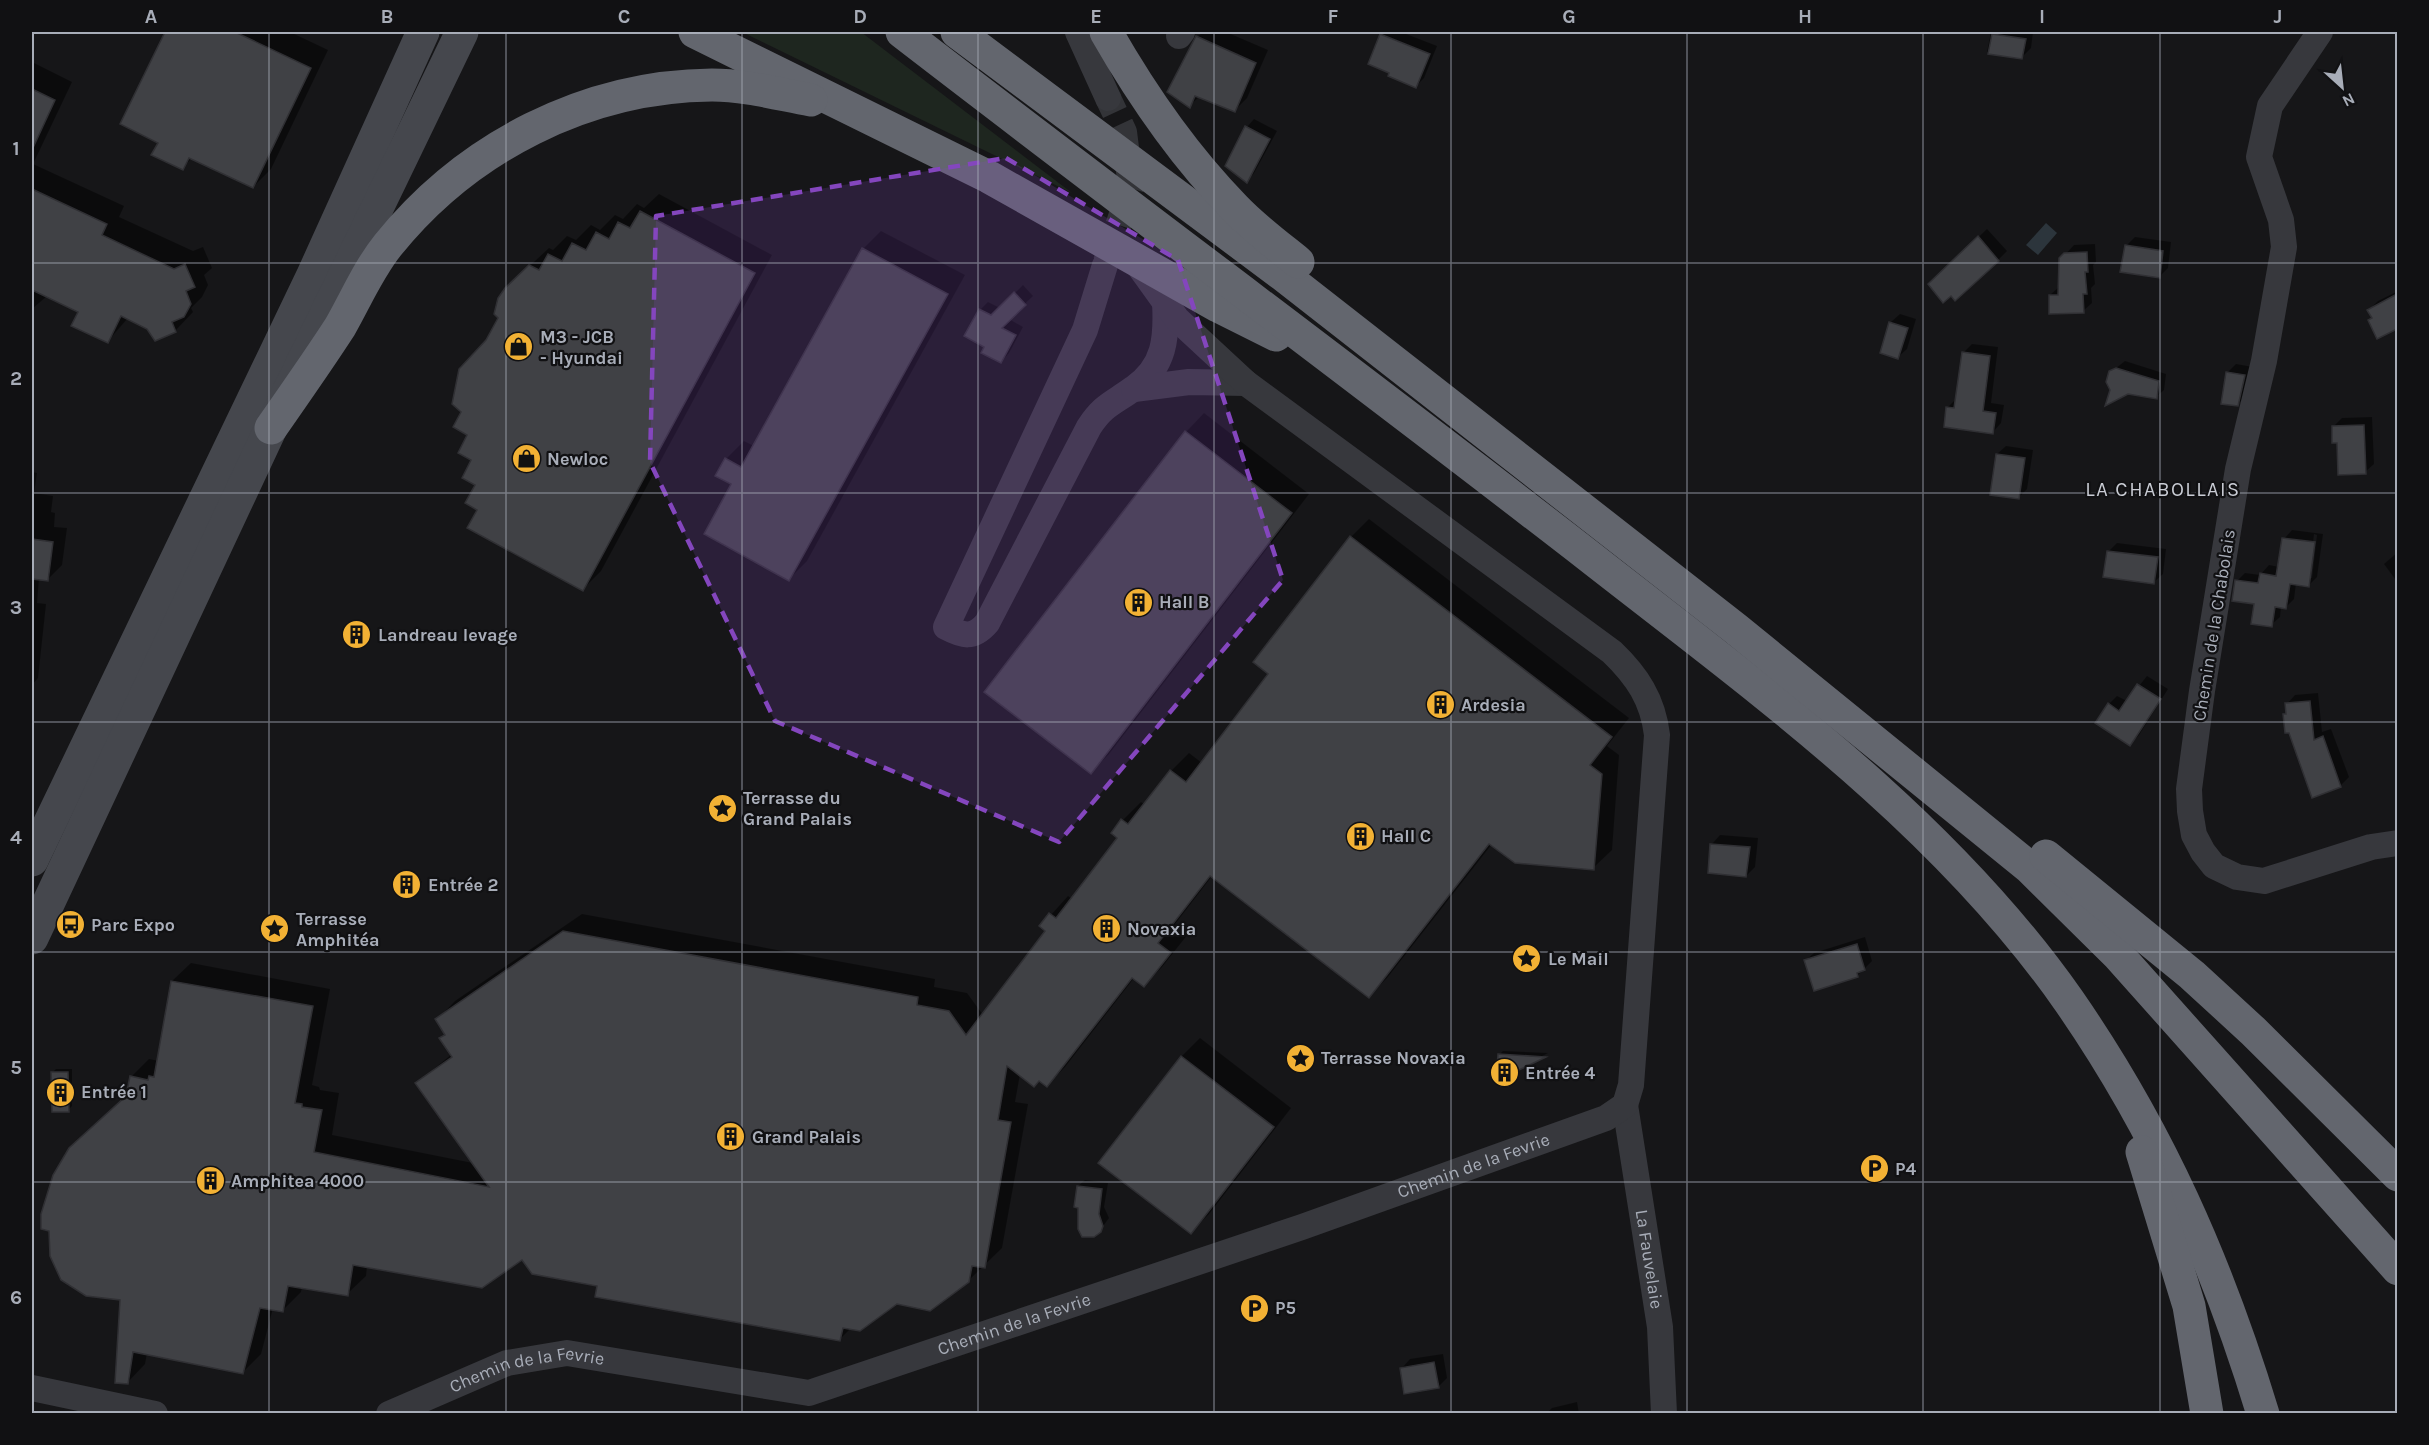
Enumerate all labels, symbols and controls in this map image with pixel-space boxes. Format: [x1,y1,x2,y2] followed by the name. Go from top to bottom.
[145,5,158,28] text: A
[381,5,393,28] text: B
[618,5,630,28] text: C
[853,5,867,28] text: D
[1090,5,1102,28] text: E
[1328,5,1339,28] text: F
[1562,5,1576,28] text: G
[1798,5,1812,28] text: H
[2039,5,2045,28] text: I
[2274,5,2282,28] text: J
[2312,57,2372,117] north arrow
[2339,89,2358,111] text: N
[12,137,20,160] text: 1
[540,326,623,369] place label: M3 - JCB - Hyundai
[503,331,535,363] shop icon: M3 - JCB - Hyundai
[10,367,22,390] text: 2
[510,443,542,475] shop icon: Newloc
[547,448,608,470] place label: Newloc
[2085,478,2241,501] district label: LA CHABOLLAIS
[2188,527,2240,723] street label: Chemin de la Chabolais
[1122,586,1154,618] building icon: Hall B
[1159,591,1209,613] place label: Hall B
[10,596,22,619] text: 3
[341,619,373,651] building icon: Landreau levage
[378,624,518,646] place label: Landreau levage
[1424,689,1456,721] building icon: Ardesia
[1461,694,1526,716] place label: Ardesia
[743,787,852,830] place label: Terrasse du Grand Palais
[706,792,738,824] place icon: Terrasse du Grand Palais
[1344,820,1376,852] building icon: Hall C
[1381,825,1431,847] place label: Hall C
[10,826,22,849] text: 4
[391,869,423,901] building icon: Entrée 2
[428,874,498,896] place label: Entrée 2
[296,908,380,951] place label: Terrasse Amphitéa
[54,909,86,941] bus stop icon: Parc Expo
[259,913,291,945] place icon: Terrasse Amphitéa
[1090,913,1122,945] building icon: Novaxia
[91,914,175,936] place label: Parc Expo
[1127,918,1196,940] place label: Novaxia
[1511,943,1543,975] place icon: Le Mail
[1548,948,1609,970] place label: Le Mail
[1284,1042,1316,1074] place icon: Terrasse Novaxia
[1321,1047,1466,1069] place label: Terrasse Novaxia
[10,1056,22,1079] text: 5
[1488,1057,1520,1089] building icon: Entrée 4
[1525,1062,1596,1084] place label: Entrée 4
[44,1076,76,1108] building icon: Entrée 1
[81,1081,147,1103] place label: Entrée 1
[715,1121,747,1153] building icon: Grand Palais
[752,1126,861,1148] place label: Grand Palais
[1394,1128,1553,1203] street label: Chemin de la Fevrie
[1858,1153,1890,1185] parking icon: P4
[1895,1158,1916,1180] place label: P4
[194,1165,226,1197] building icon: Amphitea 4000
[231,1170,364,1192] place label: Amphitea 4000
[1631,1208,1668,1310] street label: La Fauvelaie
[10,1286,22,1309] text: 6
[935,1288,1094,1360] street label: Chemin de la Fevrie
[1238,1292,1270,1324] parking icon: P5
[1275,1297,1296,1319] place label: P5
[446,1342,606,1398] street label: Chemin de la Fevrie

